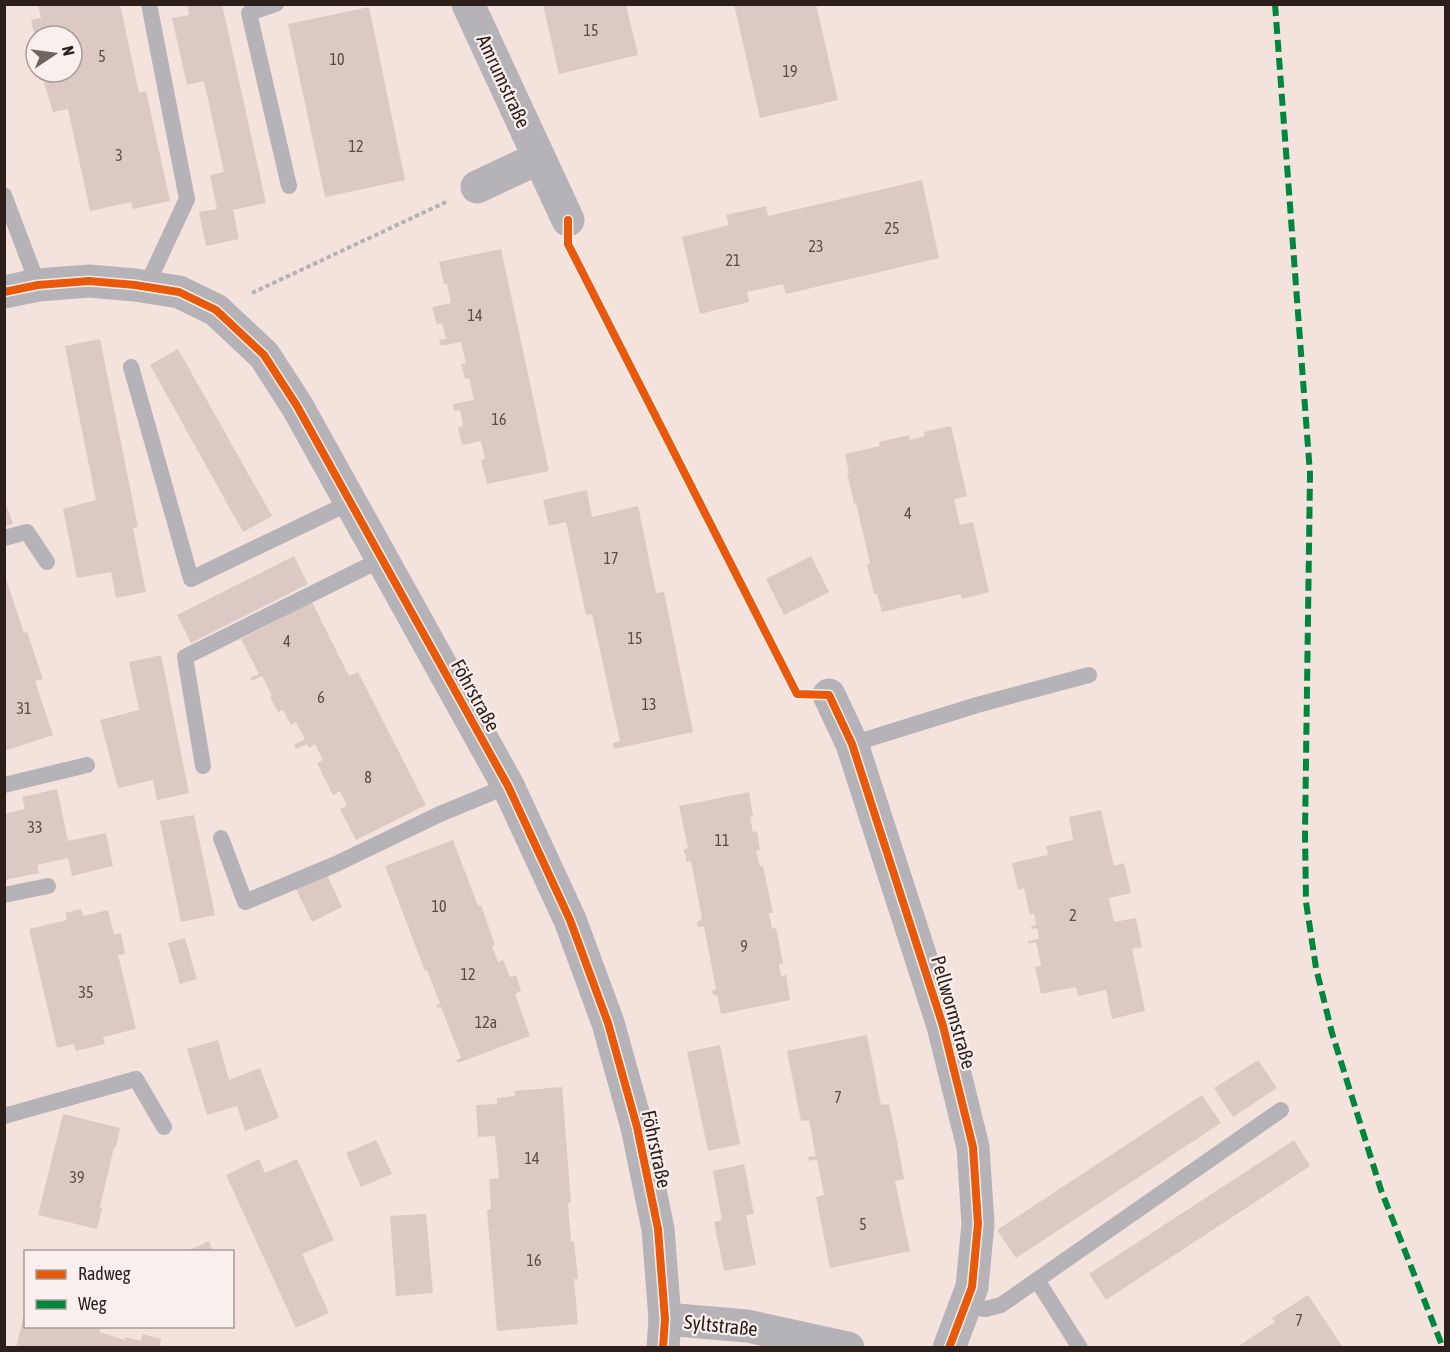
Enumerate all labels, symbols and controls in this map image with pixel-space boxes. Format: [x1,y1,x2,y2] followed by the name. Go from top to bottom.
[583,21,599,39] house number: 15
[24,24,84,84] north arrow
[472,31,536,131] street label: Amrumstraße
[59,44,78,57] text: N
[98,47,106,65] house number: 5
[329,50,345,68] house number: 10
[782,62,798,80] house number: 19
[348,137,364,155] house number: 12
[115,146,123,164] house number: 3
[884,219,900,237] house number: 25
[808,237,824,255] house number: 23
[725,251,741,269] house number: 21
[467,306,483,324] house number: 14
[491,410,507,428] house number: 16
[904,504,912,522] house number: 4
[603,549,619,567] house number: 17
[627,629,643,647] house number: 15
[283,632,291,650] house number: 4
[447,655,505,735] street label: Föhrstraße
[317,688,325,706] house number: 6
[641,695,657,713] house number: 13
[16,699,32,717] house number: 31
[364,768,372,786] house number: 8
[27,818,43,836] house number: 33
[714,831,730,849] house number: 11
[431,897,447,915] house number: 10
[1069,906,1077,924] house number: 2
[740,937,748,955] house number: 9
[927,953,981,1071] street label: Pellwormstraße
[460,965,476,983] house number: 12
[78,983,94,1001] house number: 35
[475,1013,497,1031] house number: 12a
[834,1088,842,1106] house number: 7
[638,1108,676,1190] street label: Föhrstraße
[524,1149,540,1167] house number: 14
[69,1168,85,1186] house number: 39
[859,1215,867,1233] house number: 5
[24,1250,234,1328] legend
[526,1251,542,1269] house number: 16
[78,1263,131,1284] text: Radweg
[78,1293,107,1314] text: Weg
[683,1310,759,1340] street label: Syltstraße
[1295,1311,1303,1329] house number: 7

